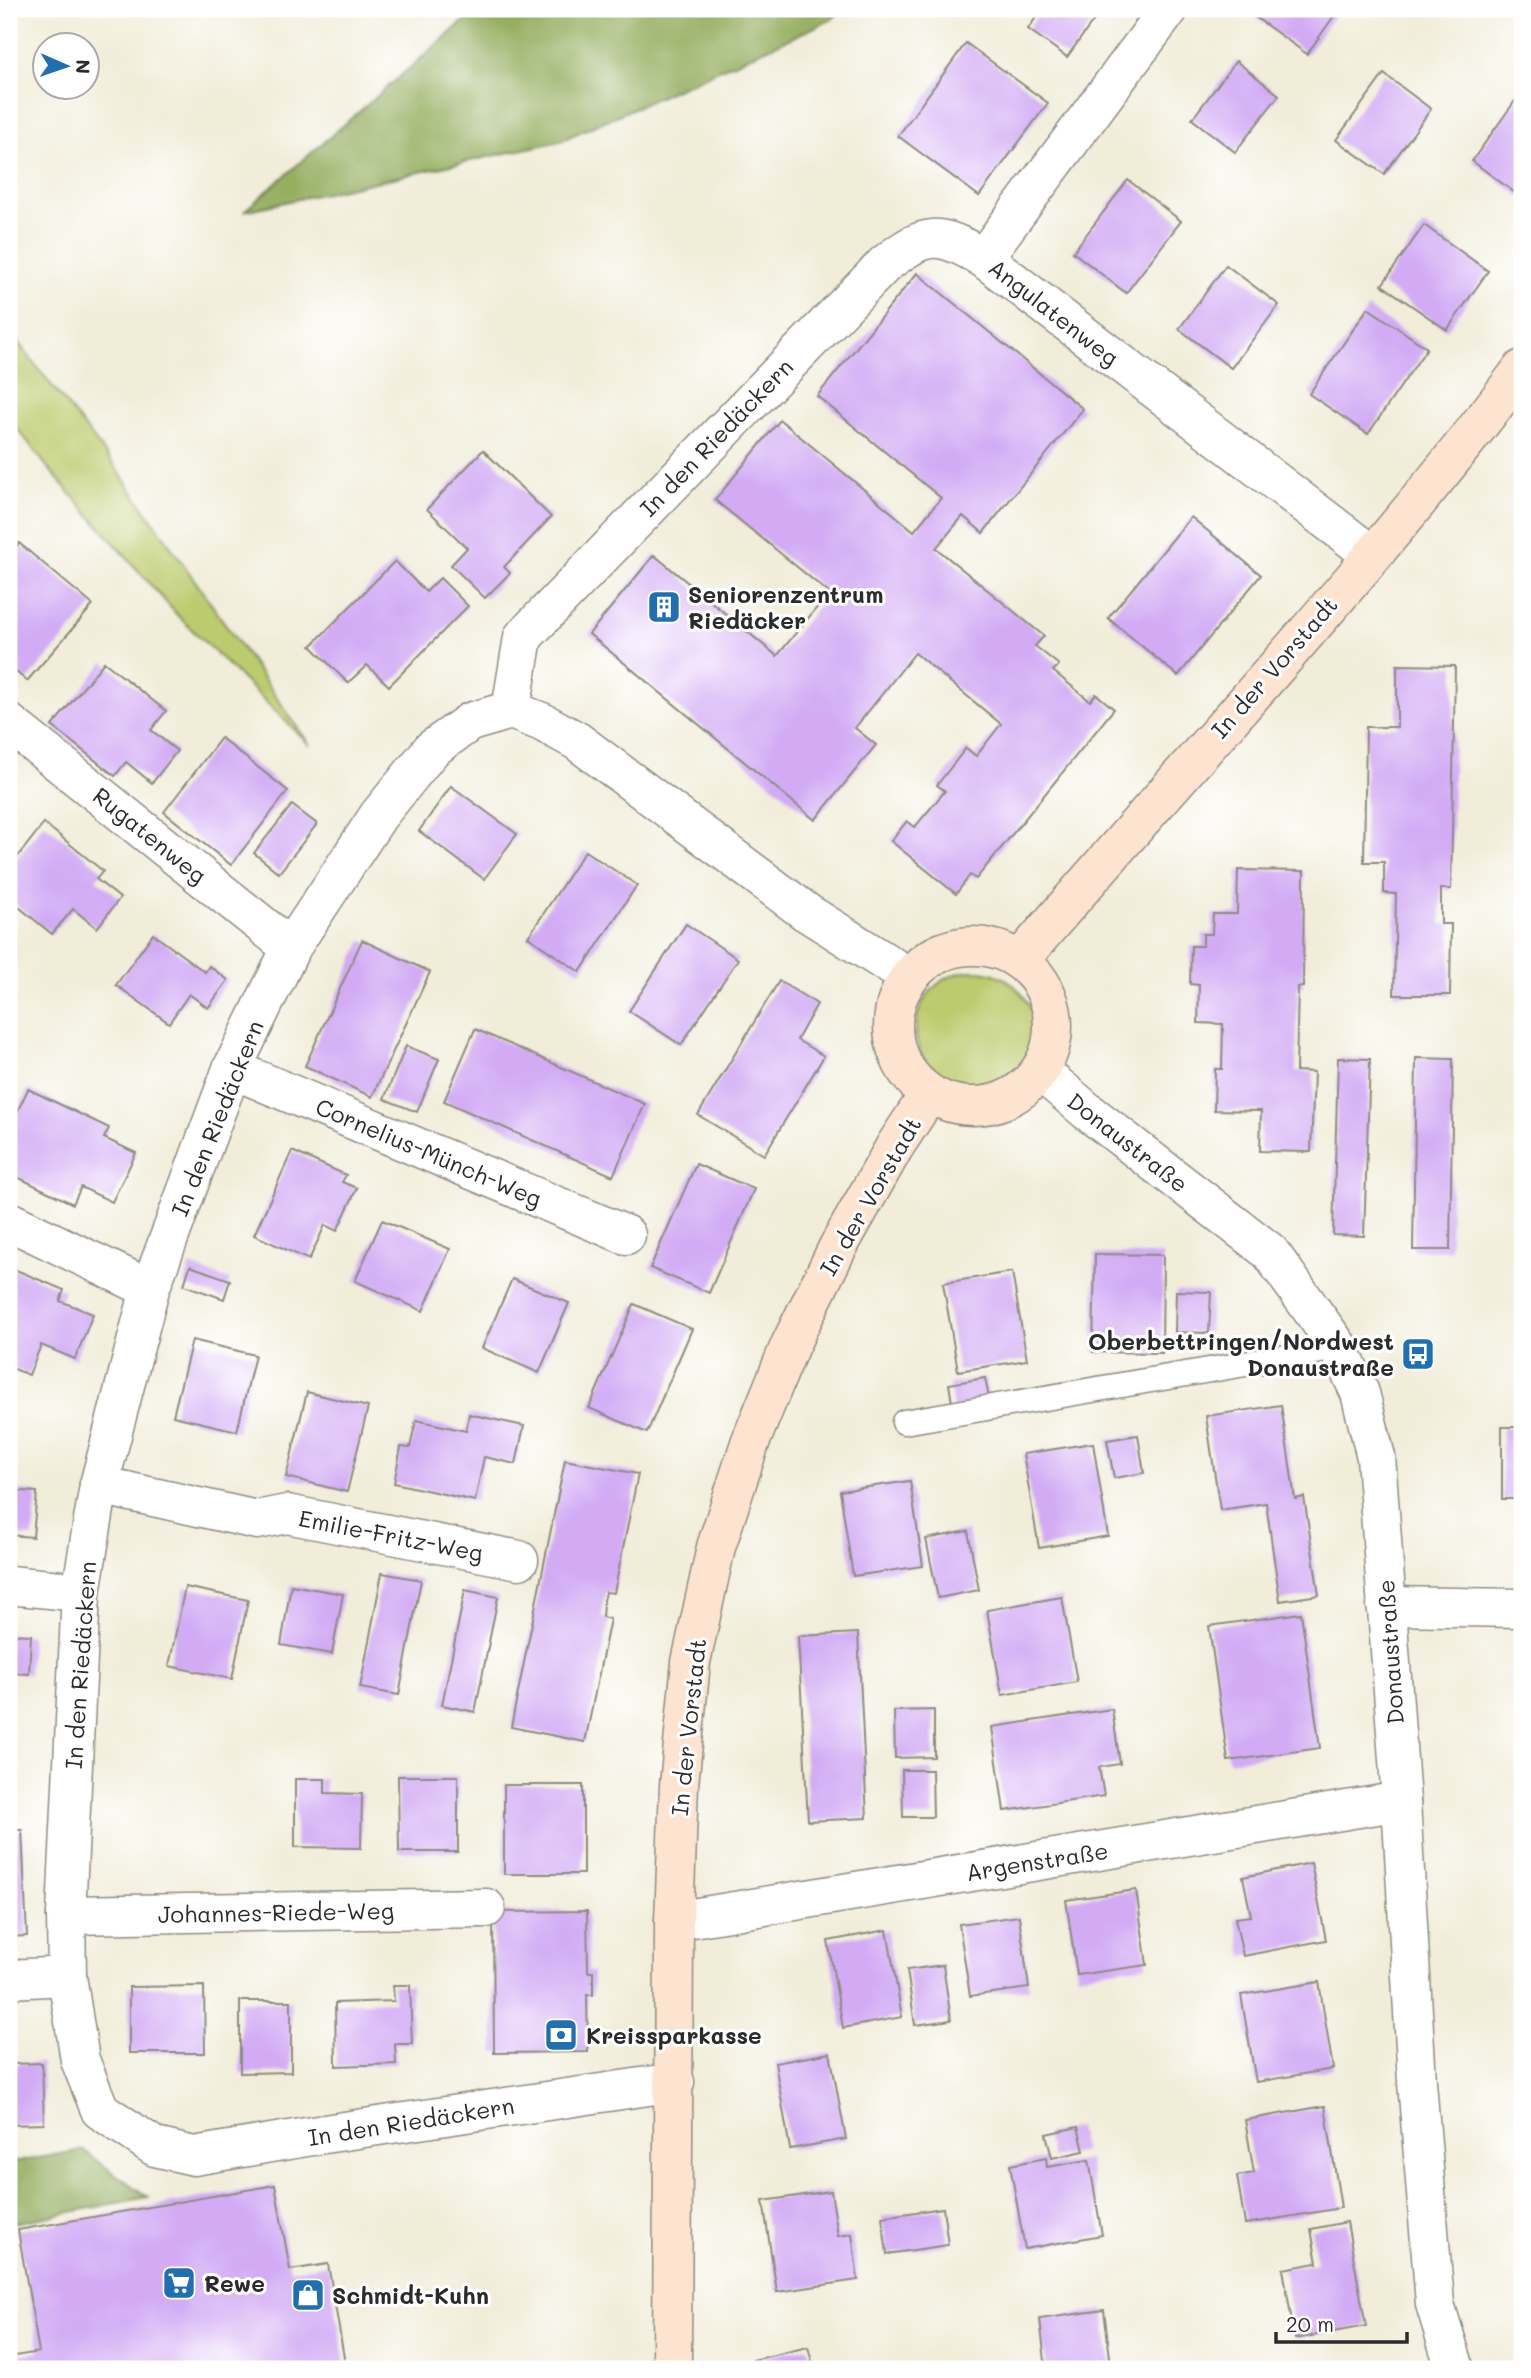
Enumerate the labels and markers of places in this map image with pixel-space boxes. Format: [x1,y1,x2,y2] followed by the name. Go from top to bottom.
[688,579,883,635] place label: Seniorenzentrum Riedäcker
[645,588,683,626] building icon: Seniorenzentrum Riedäcker
[1088,1326,1394,1382] place label: Oberbettringen/Nordwest Donaustraße
[1399,1335,1437,1373] bus stop icon: Oberbettringen/Nordwest Donaustraße
[542,2016,580,2054] bank icon: Kreissparkasse
[586,2020,762,2050] place label: Kreissparkasse
[160,2264,198,2302] supermarket icon: Rewe
[204,2268,265,2298] place label: Rewe
[289,2276,327,2314] shop icon: Schmidt-Kuhn
[332,2280,489,2310] place label: Schmidt-Kuhn

